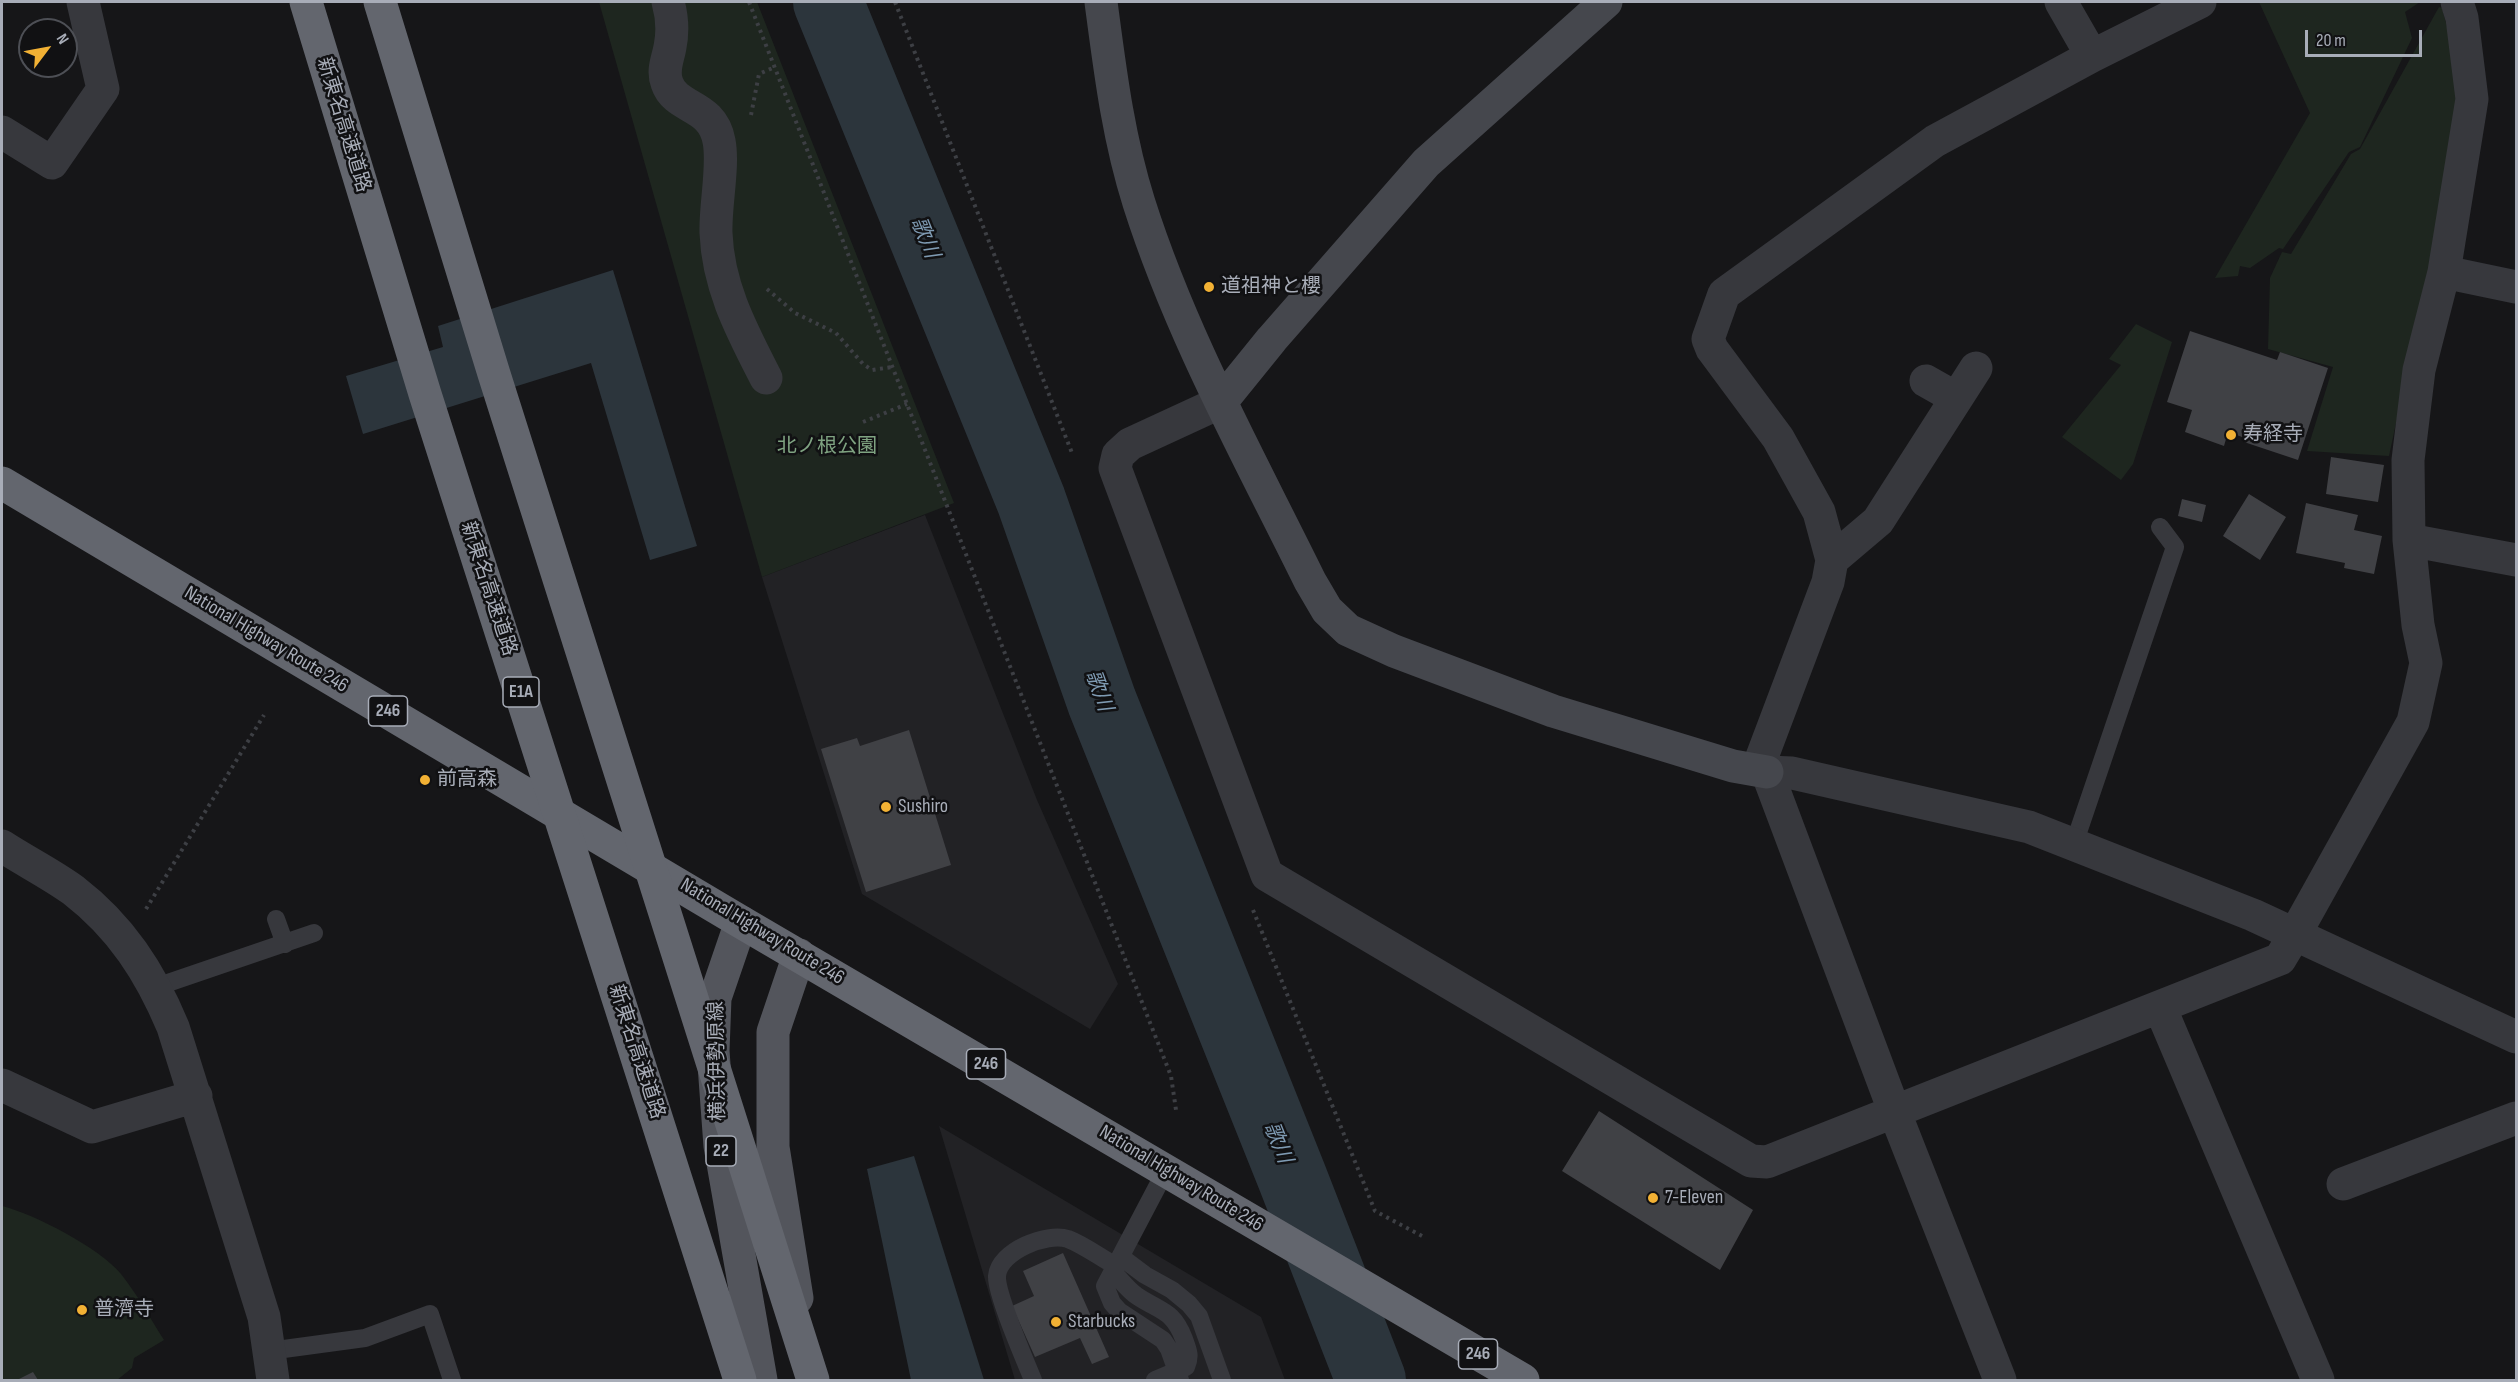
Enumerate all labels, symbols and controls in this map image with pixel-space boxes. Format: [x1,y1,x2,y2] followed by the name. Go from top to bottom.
[18,18,78,78] north arrow
[2308,18,2425,56] scale bar
[2316,30,2346,51] text: 20 m
[52,31,72,48] text: N
[311,55,375,195] street label: 新東名高速道路
[904,214,944,262] water label: 歌川
[1221,275,1321,299] place label: 道祖神と櫻
[1202,280,1216,294] marker: 道祖神と櫻
[2243,423,2303,447] place label: 寿経寺
[2224,428,2238,442] marker: 寿経寺
[777,435,877,459] park label: 北ノ根公園
[455,519,521,659] street label: 新東名高速道路
[180,582,352,698] street label: National Highway Route 246
[1079,667,1117,715] water label: 歌川
[503,677,539,707] road number: E1A
[368,696,408,726] road number: 246
[437,768,497,792] place label: 前高森
[418,773,432,787] marker: 前高森
[898,795,948,819] place label: Sushiro
[879,800,893,814] marker: Sushiro
[676,874,848,990] street label: National Highway Route 246
[603,982,669,1122] street label: 新東名高速道路
[705,1001,731,1121] street label: 横浜伊勢原線
[966,1049,1006,1079] road number: 246
[1257,1119,1297,1167] water label: 歌川
[1095,1121,1267,1237] street label: National Highway Route 246
[706,1136,736,1166] road number: 22
[1665,1186,1723,1210] place label: 7-Eleven
[1646,1191,1660,1205] marker: 7-Eleven
[94,1298,154,1322] place label: 普濟寺
[75,1303,89,1317] marker: 普濟寺
[1068,1310,1135,1334] place label: Starbucks
[1049,1315,1063,1329] marker: Starbucks
[1458,1339,1498,1369] road number: 246

